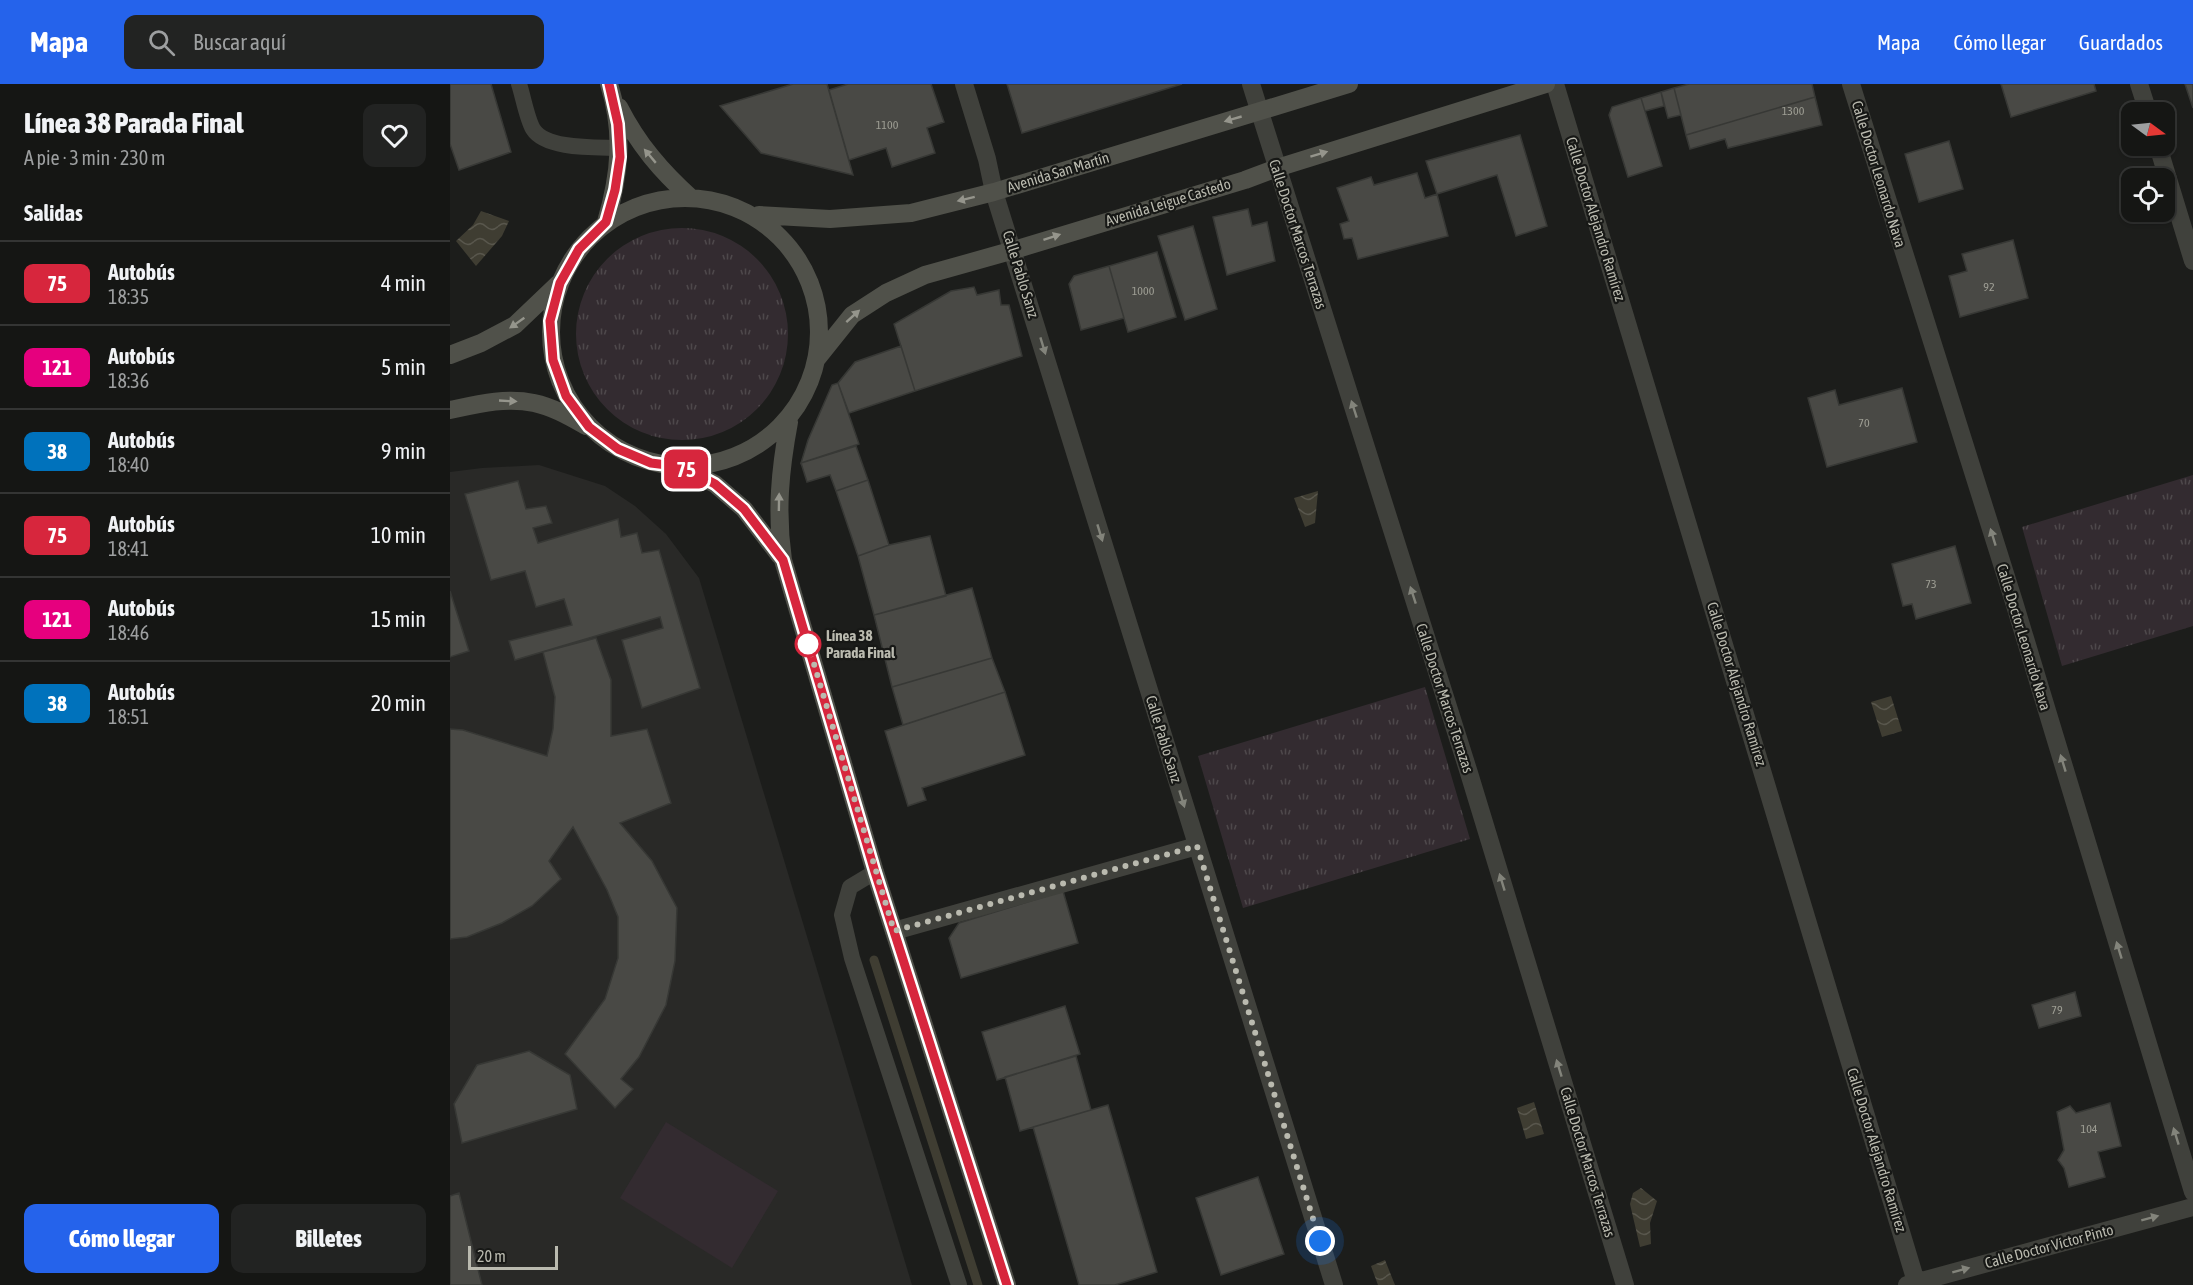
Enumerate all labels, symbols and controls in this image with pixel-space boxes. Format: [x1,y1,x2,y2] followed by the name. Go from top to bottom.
[124,15,544,69] search box
[30,26,88,58] text: Mapa
[145,26,178,59] icon: search
[193,29,286,55] text: Buscar aquí
[1877,30,1921,54] text: Mapa
[1954,30,2046,54] text: Cómo llegar
[2079,30,2163,54] text: Guardados
[1849,99,1909,249] street label: Calle Doctor Leonardo Nava
[2121,102,2175,156] north arrow
[2121,102,2175,222] map controls
[363,104,426,167] button: heart
[1782,104,1805,118] house number: 1300
[24,107,243,139] text: Línea 38 Parada Final
[1224,115,1242,124] one-way arrow
[876,118,899,132] house number: 1100
[1563,135,1629,304] street label: Calle Doctor Alejandro Ramírez
[24,146,165,169] text: A pie · 3 min · 230 m
[1005,148,1111,196] street label: Avenida San Martín
[644,149,657,164] one-way arrow
[1310,149,1328,159] one-way arrow
[1266,157,1330,311] street label: Calle Doctor Marcos Terrazas
[2121,168,2175,222] button: locate
[1103,175,1233,229] street label: Avenida Leigue Castedo
[956,195,975,205] one-way arrow
[24,200,83,226] text: Salidas
[1000,228,1043,320] street label: Calle Pablo Sanz
[1043,232,1061,242] one-way arrow
[108,259,175,285] text: Autobús
[381,270,426,296] text: 4 min
[47,271,67,295] text: 75
[1983,280,1995,294] house number: 92
[1132,284,1155,298] house number: 1000
[108,285,149,308] text: 18:35
[846,309,861,323] one-way arrow
[509,316,524,328] one-way arrow
[1039,337,1048,355] one-way arrow
[108,343,175,369] text: Autobús
[381,354,426,380] text: 5 min
[42,355,72,379] text: 121
[108,369,149,392] text: 18:36
[498,397,517,406] one-way arrow
[1349,400,1358,418] one-way arrow
[1858,416,1870,430] house number: 70
[108,427,175,453] text: Autobús
[381,438,426,464] text: 9 min
[47,439,67,463] text: 38
[659,450,713,488] line badge: 75
[108,453,149,476] text: 18:40
[676,457,696,481] text: 75
[774,492,783,511] one-way arrow
[108,511,175,537] text: Autobús
[371,522,426,548] text: 10 min
[47,523,67,547] text: 75
[1096,524,1106,542] one-way arrow
[1988,528,1997,546] one-way arrow
[108,537,149,560] text: 18:41
[1994,562,2054,712] street label: Calle Doctor Leonardo Nava
[1925,577,1937,591] house number: 73
[1408,586,1417,604] one-way arrow
[108,595,175,621] text: Autobús
[1704,600,1770,769] street label: Calle Doctor Alejandro Ramírez
[371,606,426,632] text: 15 min
[42,607,72,631] text: 121
[108,621,149,644] text: 18:46
[1413,621,1477,775] street label: Calle Doctor Marcos Terrazas
[826,627,896,661] place label: Línea 38 Parada Final
[795,631,821,657] marker: Línea 38 Parada Final
[108,679,175,705] text: Autobús
[371,690,426,716] text: 20 min
[47,691,67,715] text: 38
[1143,693,1186,785] street label: Calle Pablo Sanz
[108,705,149,728] text: 18:51
[2057,754,2067,772] one-way arrow
[1178,790,1187,808] one-way arrow
[1497,873,1506,891] one-way arrow
[2114,941,2123,959] one-way arrow
[2051,1003,2063,1017] house number: 79
[1554,1059,1563,1077] one-way arrow
[1844,1066,1910,1235] street label: Calle Doctor Alejandro Ramírez
[1557,1085,1619,1239] street label: Calle Doctor Marcos Terrazas
[2081,1122,2098,1136] house number: 104
[2171,1127,2180,1145] one-way arrow
[24,1204,219,1273] button: Cómo llegar
[231,1204,426,1273] button: Billetes
[2141,1213,2159,1223] one-way arrow
[1983,1221,2115,1271] street label: Calle Doctor Víctor Pinto
[1305,1226,1335,1256] your location
[468,1243,558,1270] scale bar
[477,1247,506,1265] text: 20 m
[1952,1264,1971,1274] one-way arrow

